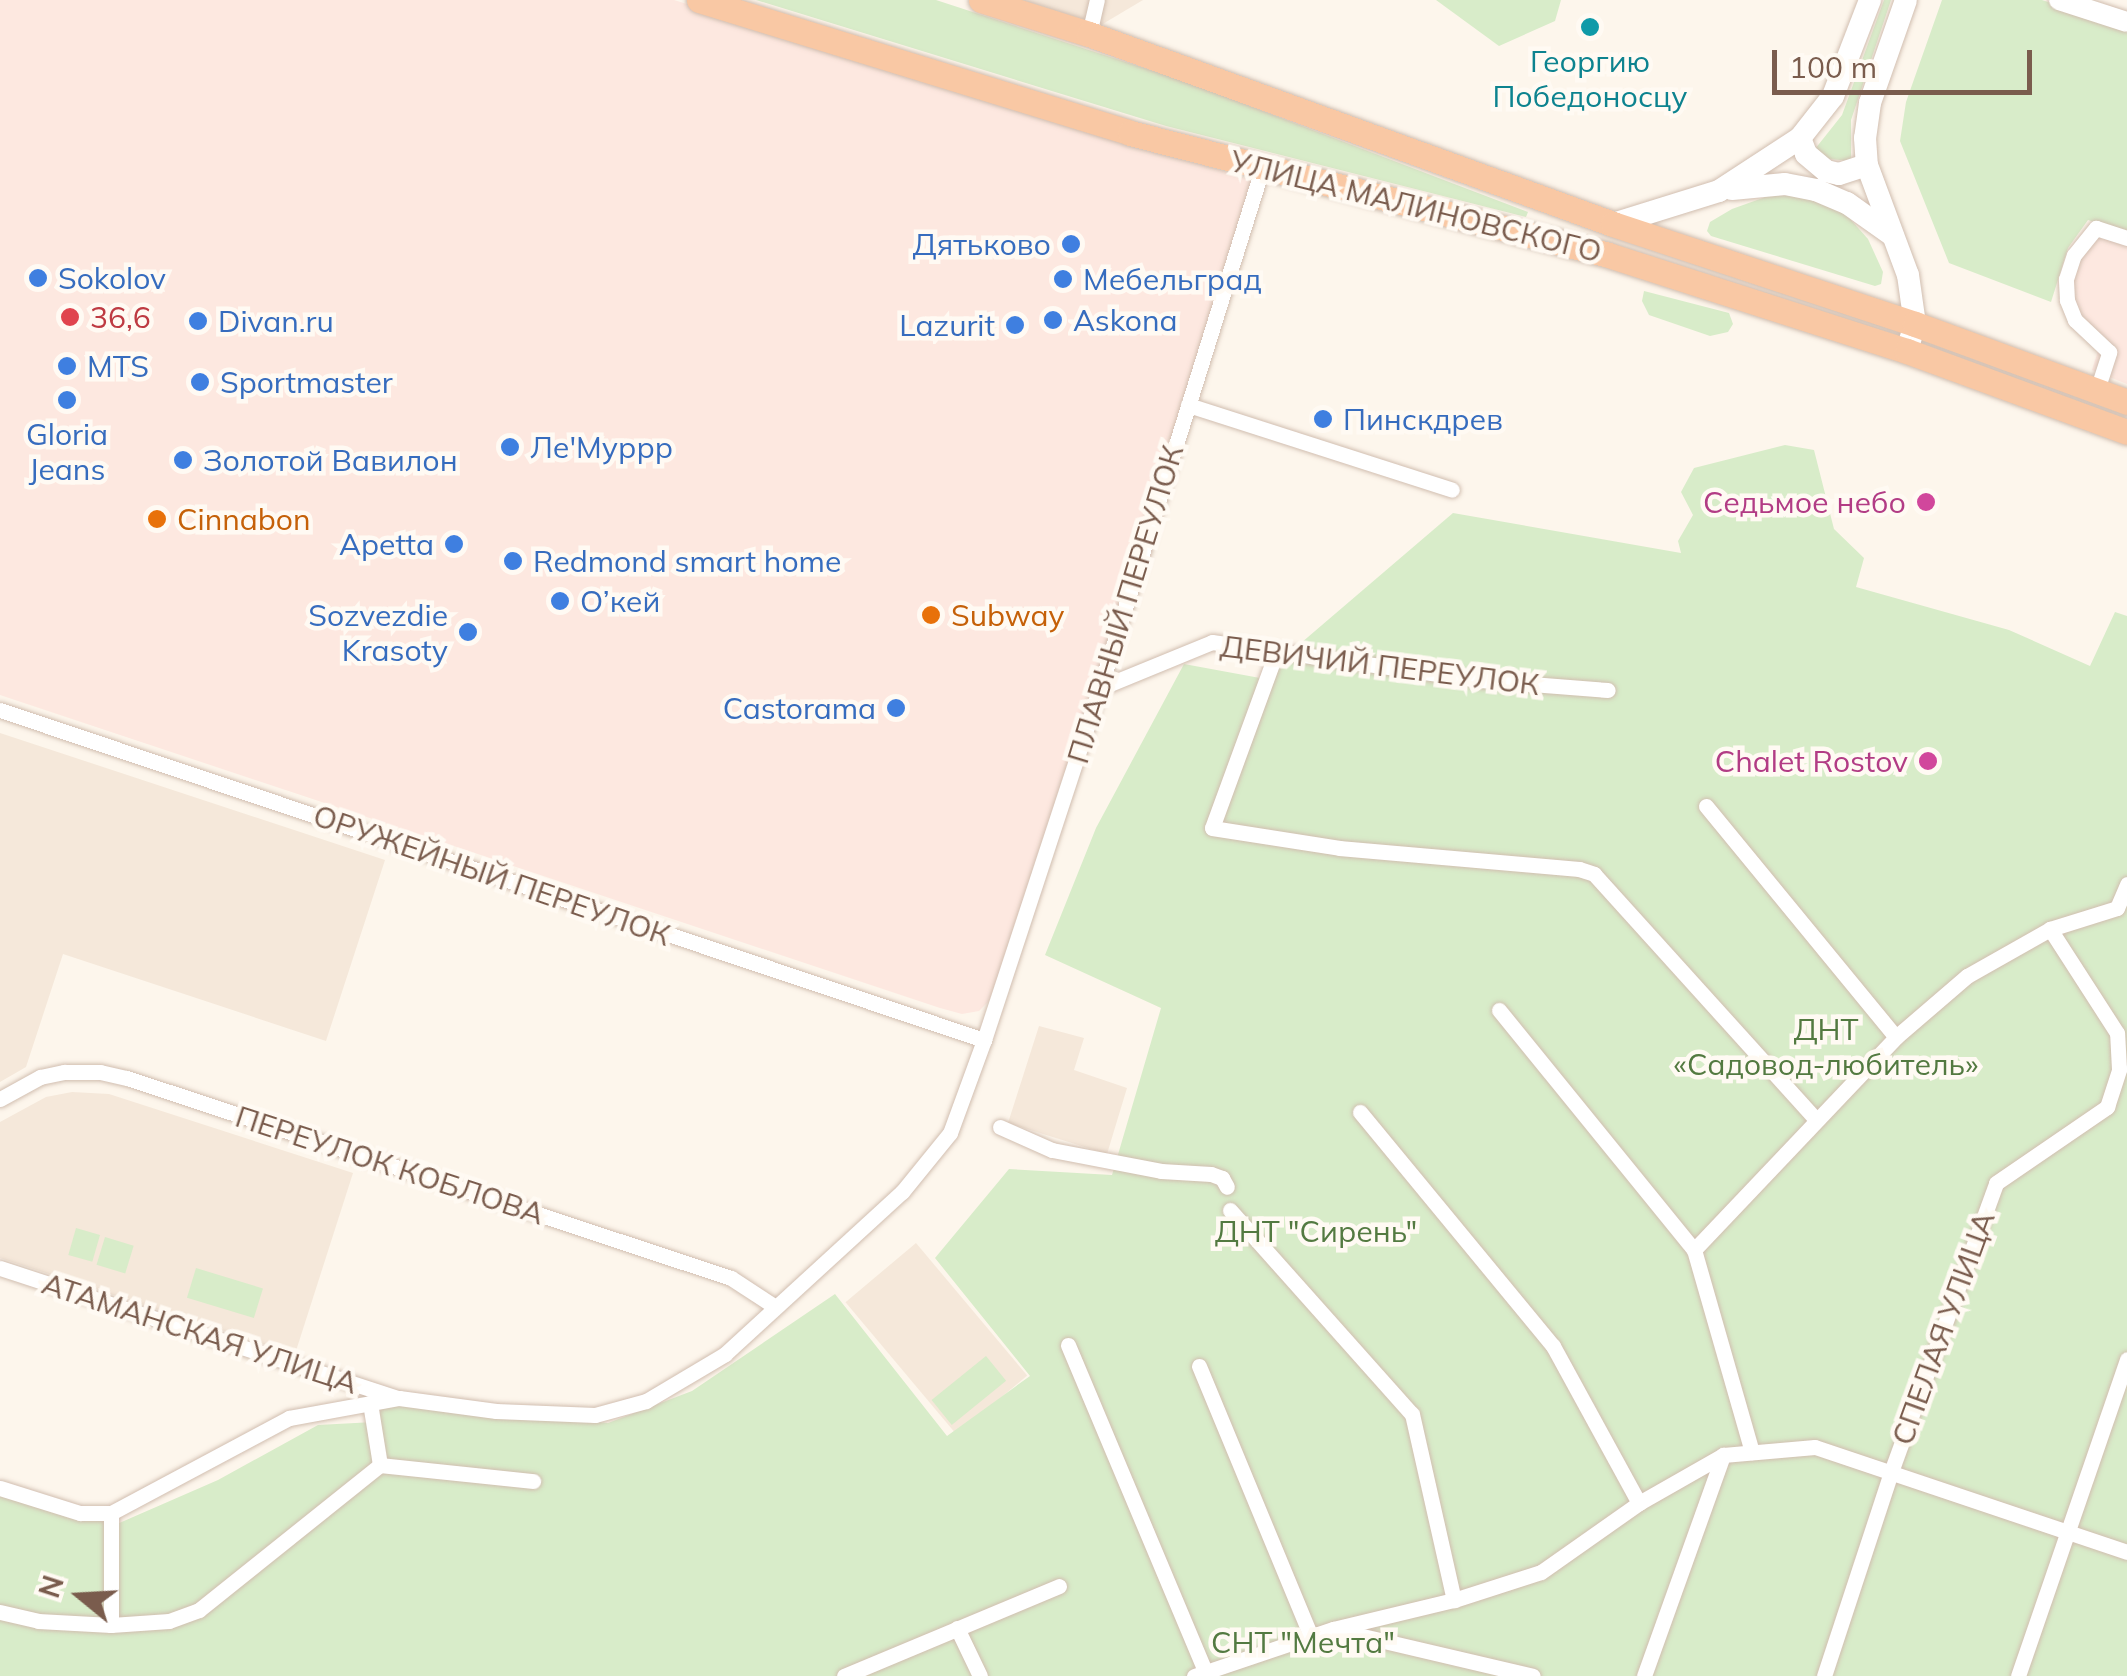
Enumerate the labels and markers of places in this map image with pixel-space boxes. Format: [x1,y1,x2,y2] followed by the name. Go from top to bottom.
[1579,16,1601,38] marker: Георгию Победоносцу
[1492,43,1688,114] place label: Георгию Победоносцу
[913,226,1051,262] place label: Дятьково
[1060,233,1082,255] marker: Дятьково
[58,260,166,296] place label: Sokolov
[1083,261,1262,297] place label: Мебельград
[27,267,49,289] marker: Sokolov
[1052,268,1074,290] marker: Мебельград
[90,299,151,335] place label: 36,6
[1073,302,1178,338] place label: Askona
[218,303,334,339] place label: Divan.ru
[59,306,81,328] marker: 36,6
[899,307,995,343] place label: Lazurit
[1042,309,1064,331] marker: Askona
[187,310,209,332] marker: Divan.ru
[1004,314,1026,336] marker: Lazurit
[87,348,149,384] place label: MTS
[56,355,78,377] marker: MTS
[220,364,393,400] place label: Sportmaster
[189,371,211,393] marker: Sportmaster
[56,389,78,411] marker: Gloria Jeans
[1343,401,1503,437] place label: Пинскдрев
[1312,408,1334,430] marker: Пинскдрев
[26,416,108,486] place label: Gloria Jeans
[530,429,673,465] place label: Ле'Муррр
[499,436,521,458] marker: Ле'Муррр
[203,442,458,478] place label: Золотой Вавилон
[172,449,194,471] marker: Золотой Вавилон
[1703,484,1906,520] place label: Седьмое небо
[1915,491,1937,513] marker: Седьмое небо
[177,501,311,537] place label: Cinnabon
[146,508,168,530] marker: Cinnabon
[339,526,434,562] place label: Apetta
[443,533,465,555] marker: Apetta
[533,543,841,579] place label: Redmond smart home
[502,550,524,572] marker: Redmond smart home
[580,583,660,619] place label: О’кей
[549,590,571,612] marker: О’кей
[308,597,448,668] place label: Sozvezdie Krasoty
[951,597,1064,633] place label: Subway
[920,604,942,626] marker: Subway
[457,621,479,643] marker: Sozvezdie Krasoty
[723,690,876,726] place label: Castorama
[885,697,907,719] marker: Castorama
[1715,743,1908,779] place label: Chalet Rostov
[1917,750,1939,772] marker: Chalet Rostov

